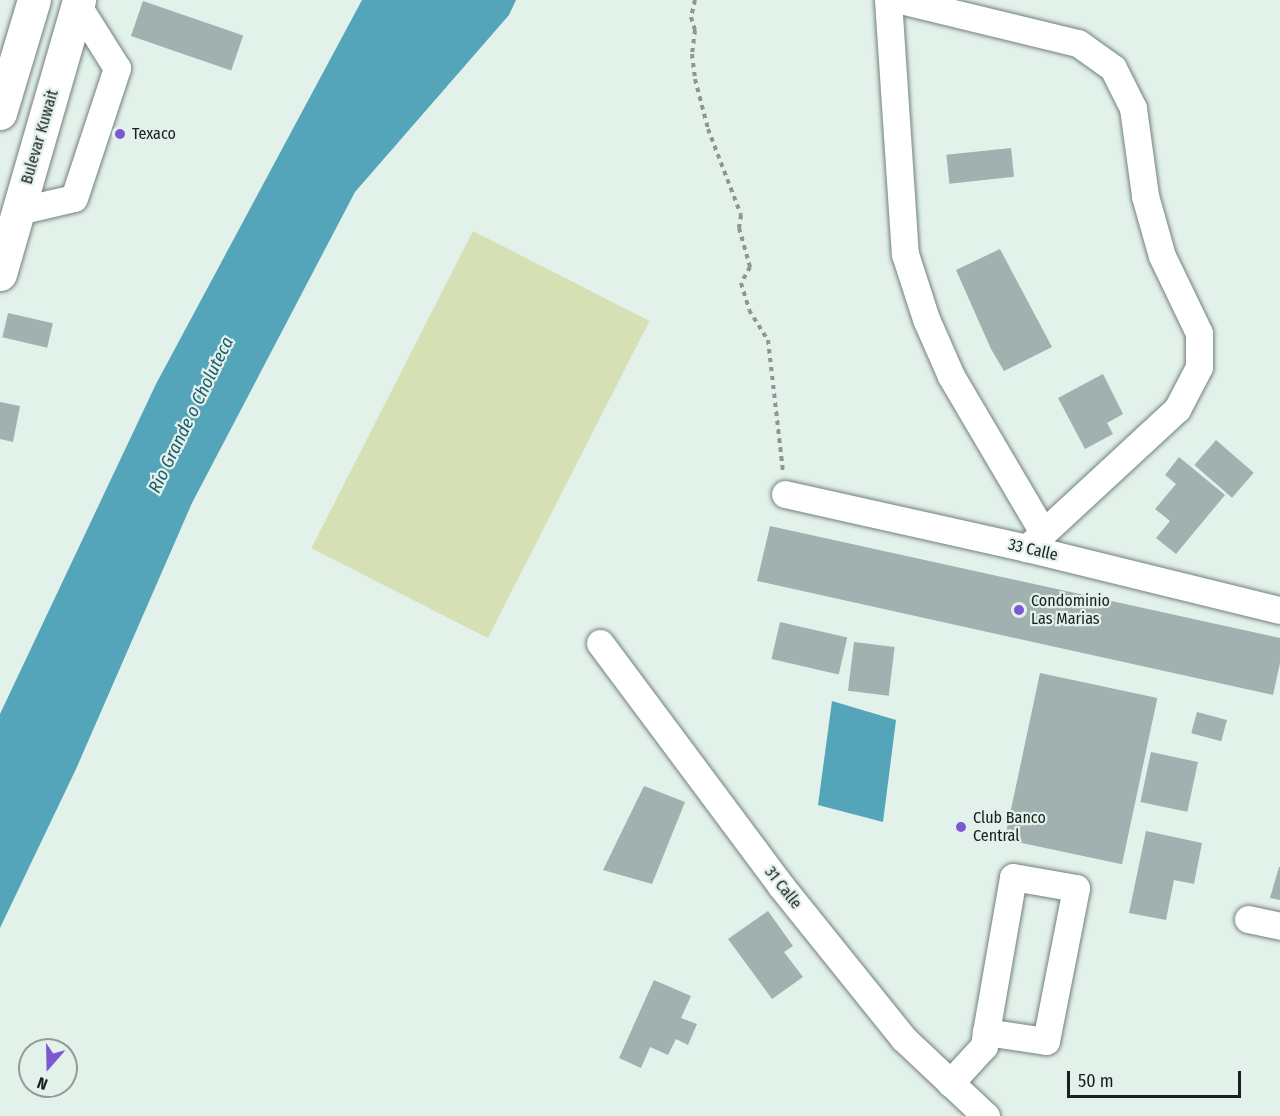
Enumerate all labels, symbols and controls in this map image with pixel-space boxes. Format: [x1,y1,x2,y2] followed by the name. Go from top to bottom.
[17,88,63,186] street label: Bulevar Kuwait
[132,124,176,144] place label: Texaco
[113,127,127,141] marker: Texaco
[144,333,238,497] water label: Río Grande o Choluteca
[1006,535,1060,565] street label: 33 Calle
[1031,591,1110,629] place label: Condominio Las Marias
[1012,603,1026,617] marker: Condominio Las Marias
[973,808,1046,846] place label: Club Banco Central
[954,820,968,834] marker: Club Banco Central
[760,863,806,913] street label: 31 Calle
[18,1038,78,1098] north arrow
[1070,1059,1244,1097] scale bar
[1078,1070,1114,1092] text: 50 m
[35,1073,50,1094] text: N

